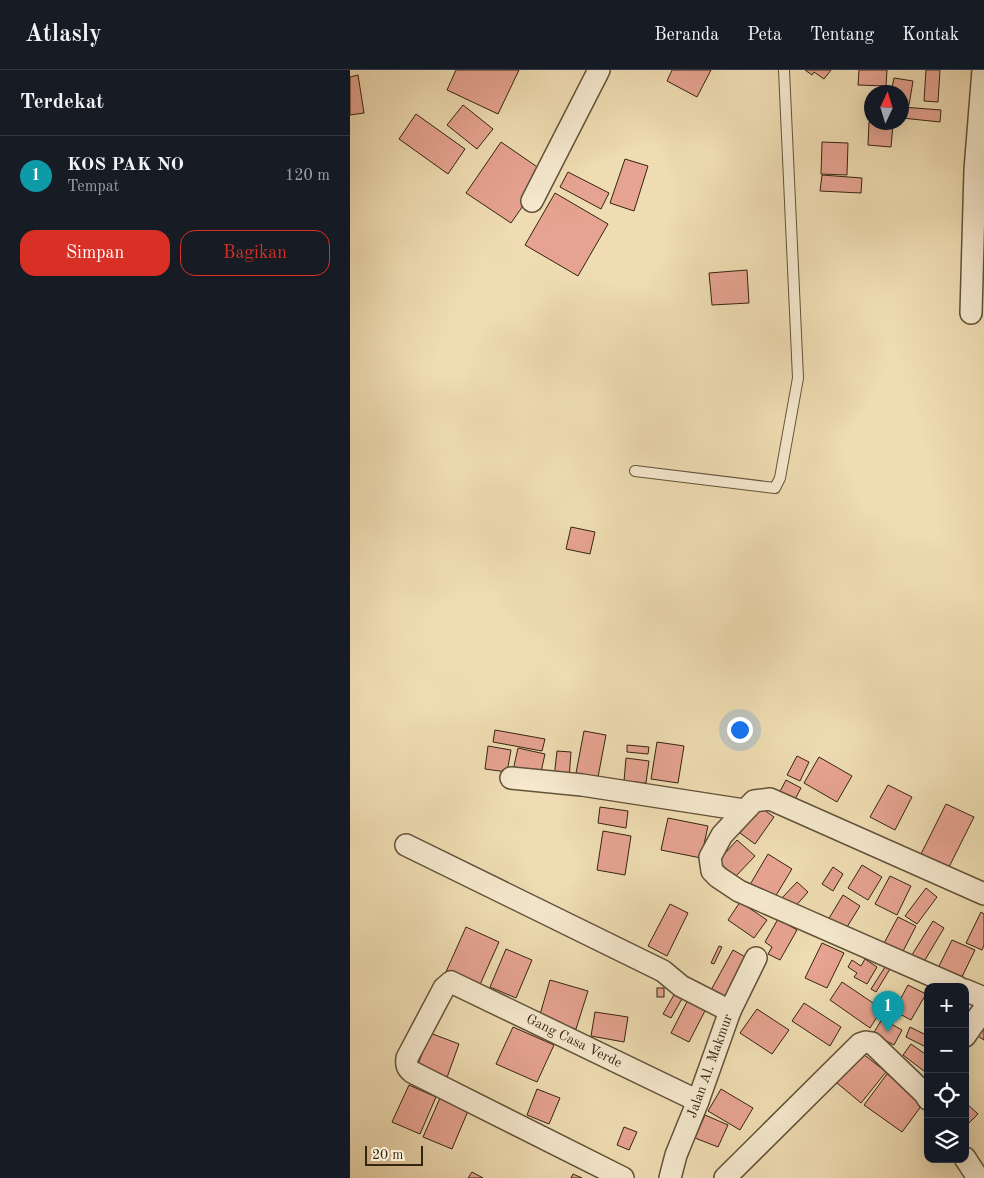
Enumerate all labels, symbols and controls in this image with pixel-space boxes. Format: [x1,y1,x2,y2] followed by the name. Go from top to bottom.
[25,23,102,47] text: Atlasly
[654,26,719,44] text: Beranda
[747,26,782,44] text: Peta
[810,26,874,44] text: Tentang
[902,26,959,44] text: Kontak
[864,85,909,130] north arrow
[20,92,104,113] text: Terdekat
[67,156,184,175] text: KOS PAK NO
[31,168,41,184] text: 1
[285,168,330,184] text: 120 m
[67,179,119,195] text: Tempat
[20,230,170,276] button: Simpan
[180,230,330,276] button: Bagikan
[727,717,753,743] your location
[924,983,969,1163] map controls
[924,983,969,1028] button: +
[872,991,904,1032] pin: 1
[524,1012,624,1070] street label: Gang Casa Verde
[685,1012,735,1120] street label: Jalan Al. Makmur
[924,1028,969,1073] button: −
[924,1073,969,1118] button: locate
[924,1118,969,1163] button: layers
[365,1143,422,1166] scale bar
[372,1148,403,1162] text: 20 m

